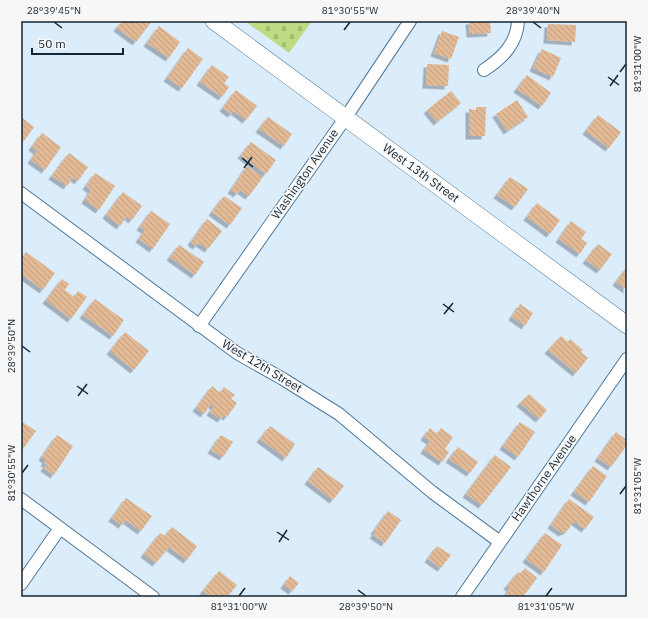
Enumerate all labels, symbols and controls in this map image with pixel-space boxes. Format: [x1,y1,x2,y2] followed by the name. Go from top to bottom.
[27,4,81,17] text: 28°39'45"N
[322,4,378,17] text: 81°30'55"W
[506,4,560,17] text: 28°39'40"N
[32,30,123,56] scale bar
[38,36,66,51] text: 50 m
[631,36,644,92] text: 81°31'00"W
[268,126,341,222] street label: Washington Avenue
[380,140,463,205] street label: West 13th Street
[5,319,18,373] text: 28°39'50"N
[219,336,305,395] street label: West 12th Street
[508,431,579,524] street label: Hawthorne Avenue
[5,445,18,501] text: 81°30'55"W
[631,458,644,514] text: 81°31'05"W
[211,600,267,613] text: 81°31'00"W
[339,600,393,613] text: 28°39'50"N
[518,600,574,613] text: 81°31'05"W

